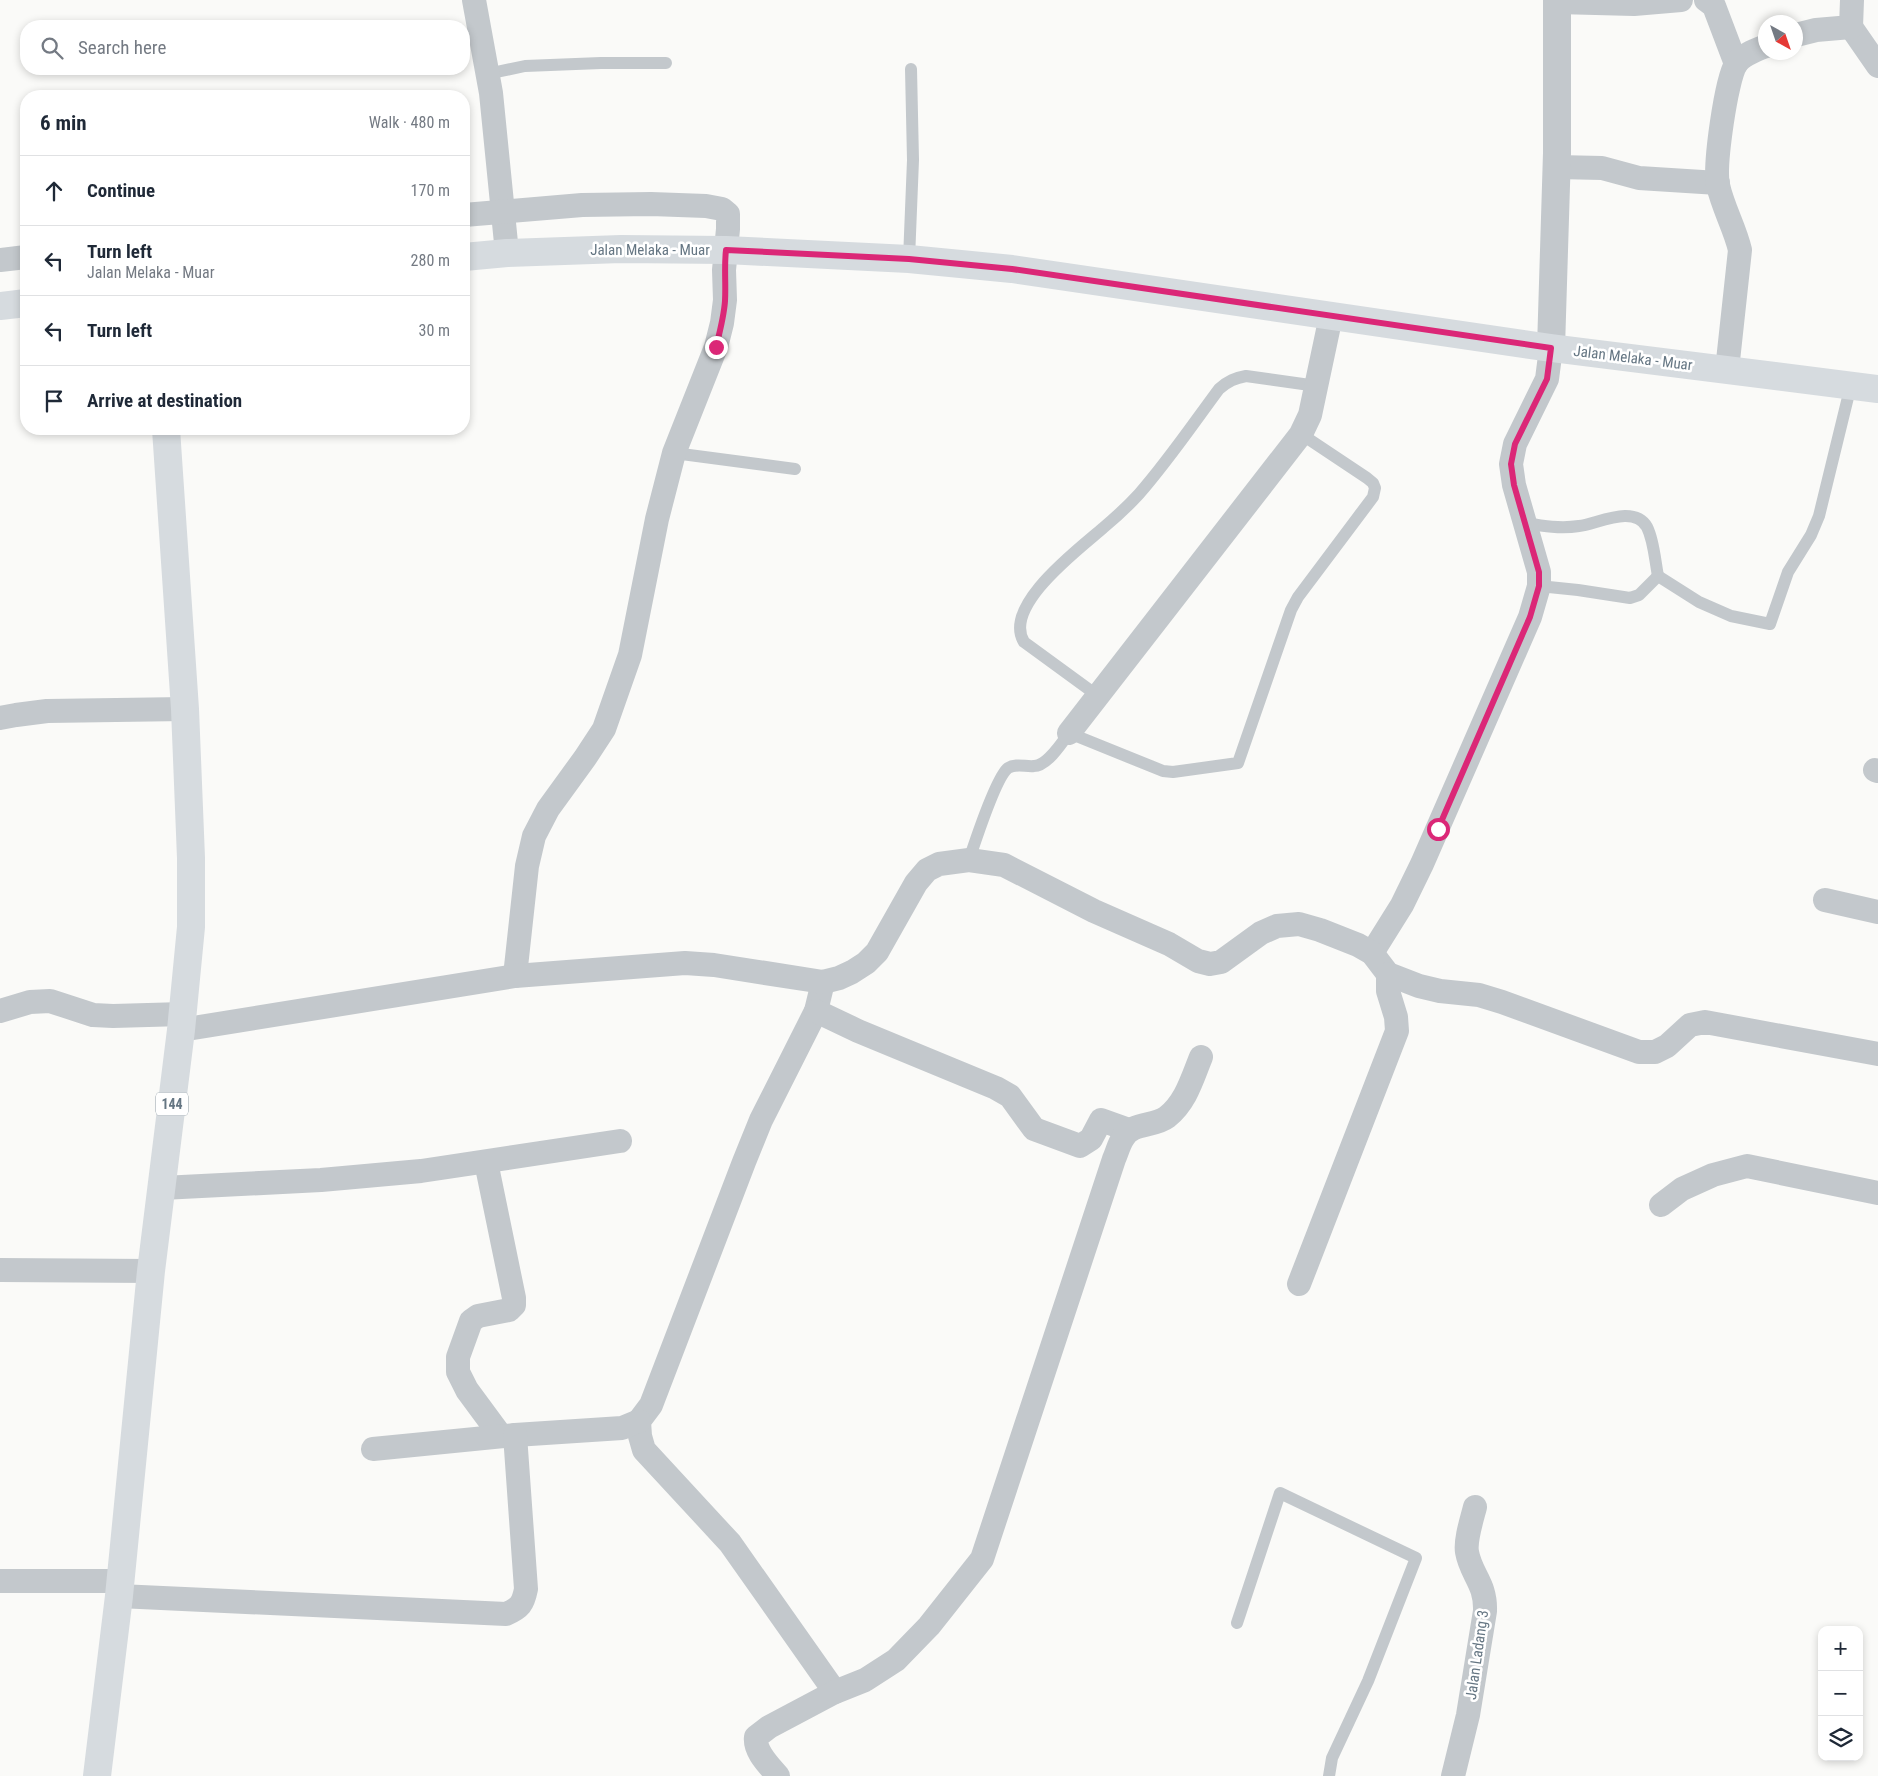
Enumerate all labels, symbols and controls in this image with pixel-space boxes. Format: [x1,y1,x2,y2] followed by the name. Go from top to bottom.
[1758,15,1803,60] north arrow
[20,20,470,75] search box
[38,34,66,62] icon: search
[78,36,166,59] text: Search here
[40,111,87,135] text: 6 min
[369,113,450,132] text: Walk · 480 m
[40,177,68,205] icon: ahead
[87,179,155,202] text: Continue
[411,181,450,200] text: 170 m
[87,240,152,263] text: Turn left
[590,241,710,259] street label: Jalan Melaka - Muar
[40,247,68,275] icon: left
[411,251,450,270] text: 280 m
[87,263,215,282] text: Jalan Melaka - Muar
[40,317,68,345] icon: left
[87,319,152,342] text: Turn left
[418,321,450,340] text: 30 m
[705,336,728,359] route end
[1573,342,1694,374] street label: Jalan Melaka - Muar
[40,387,68,415] icon: arrive
[87,389,242,412] text: Arrive at destination
[1427,818,1450,841] route start
[156,1092,188,1116] road number: 144
[1462,1609,1492,1701] street label: Jalan Ladang 3
[1818,1626,1863,1761] map controls
[1818,1626,1863,1671] button: +
[1818,1671,1863,1716] button: −
[1818,1716,1863,1761] button: layers

